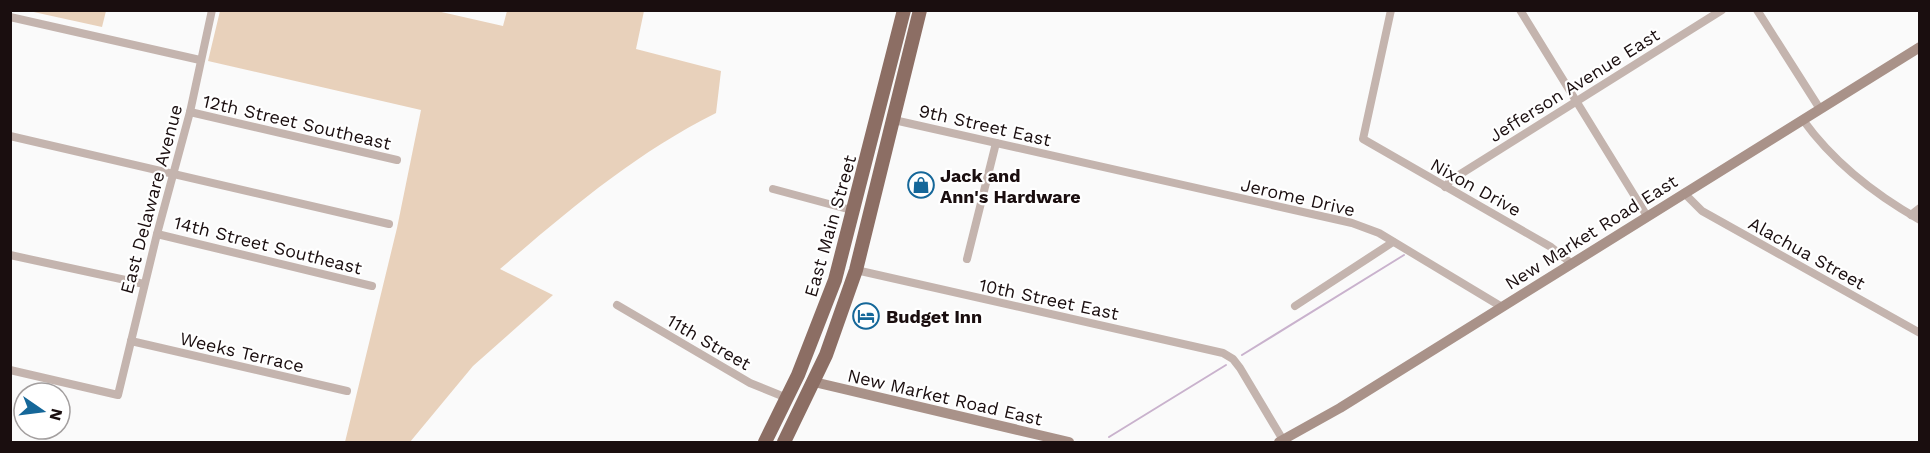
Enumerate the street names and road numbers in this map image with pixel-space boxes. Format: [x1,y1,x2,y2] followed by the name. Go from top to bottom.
[1485,24,1663,146] street label: Jefferson Avenue East
[201,90,394,154] street label: 12th Street Southeast
[917,100,1054,151] street label: 9th Street East
[116,102,186,296] street label: East Delaware Avenue
[800,152,860,299] street label: East Main Street
[1427,154,1525,220] street label: Nixon Drive
[1501,170,1681,294] street label: New Market Road East
[1239,174,1357,220] street label: Jerome Drive
[172,211,365,279] street label: 14th Street Southeast
[1745,212,1869,294] street label: Alachua Street
[977,274,1121,324] street label: 10th Street East
[663,310,755,375] street label: 11th Street
[178,327,306,377] street label: Weeks Terrace
[846,364,1045,430] street label: New Market Road East

